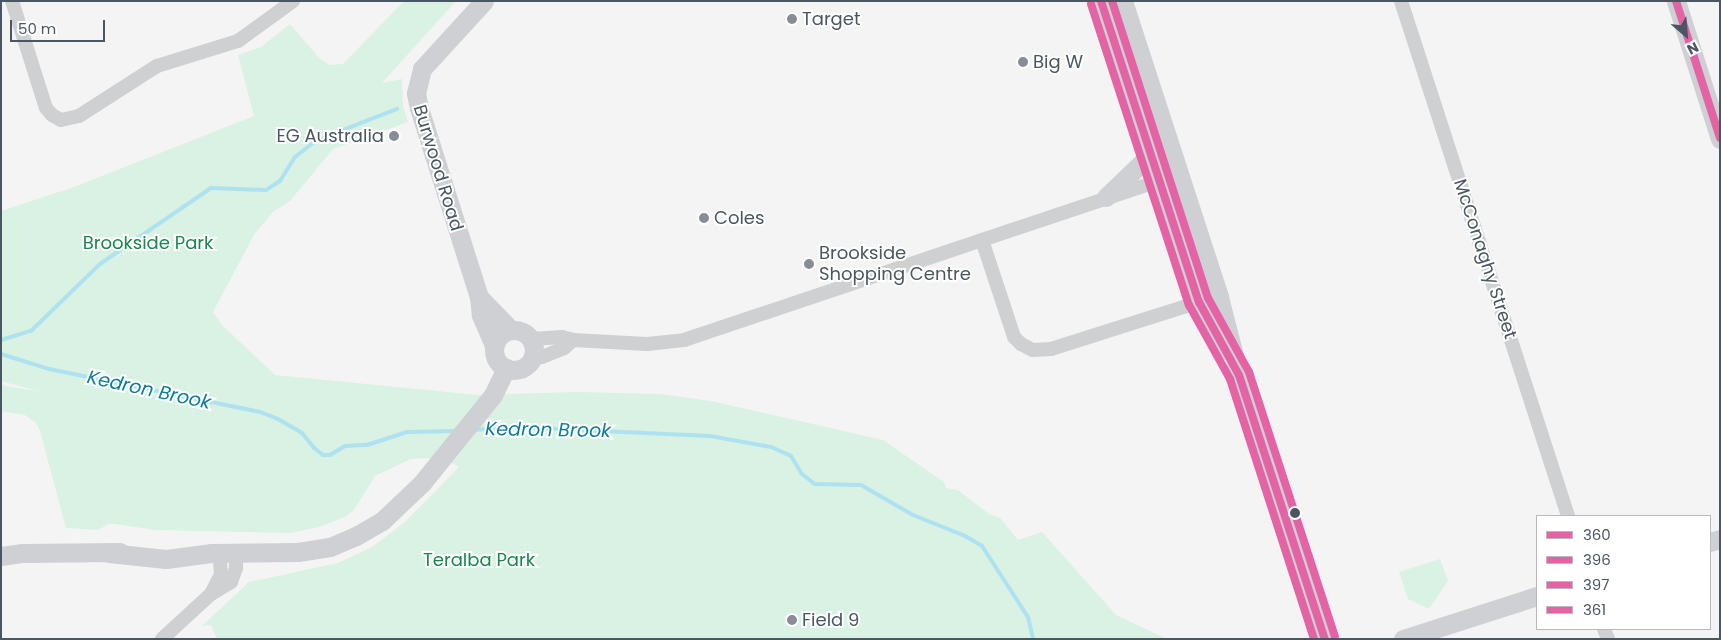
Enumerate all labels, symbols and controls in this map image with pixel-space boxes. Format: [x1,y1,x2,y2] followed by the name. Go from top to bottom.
[802,8,860,30] place label: Target
[12,10,108,42] scale bar
[1661,10,1711,60] north arrow
[786,13,798,25] marker: Target
[18,18,56,39] text: 50 m
[1684,37,1702,60] text: N
[1033,51,1083,73] place label: Big W
[1017,56,1029,68] marker: Big W
[409,102,467,234] street label: Burwood Road
[276,125,384,147] place label: EG Australia
[388,130,400,142] marker: EG Australia
[1449,176,1521,342] street label: McConaghy Street
[714,207,764,229] place label: Coles
[698,212,710,224] marker: Coles
[83,232,213,254] park label: Brookside Park
[819,243,971,286] place label: Brookside Shopping Centre
[803,258,815,270] marker: Brookside Shopping Centre
[85,366,213,414] water label: Kedron Brook
[485,418,611,442] water label: Kedron Brook
[1290,508,1300,518] unlabelled marker
[1536,515,1711,630] legend
[1583,524,1611,545] text: 360
[423,549,535,571] park label: Teralba Park
[1583,549,1611,570] text: 396
[1583,574,1609,595] text: 397
[1583,599,1606,620] text: 361
[802,609,859,631] place label: Field 9
[786,614,798,626] marker: Field 9

